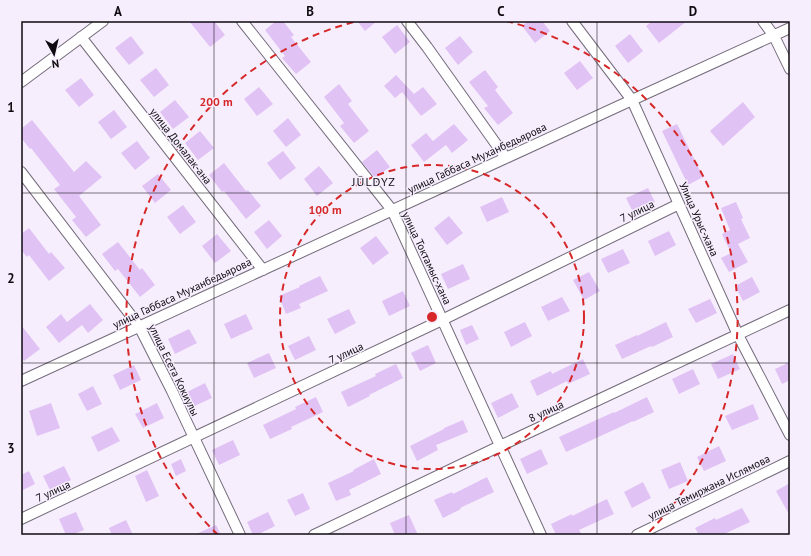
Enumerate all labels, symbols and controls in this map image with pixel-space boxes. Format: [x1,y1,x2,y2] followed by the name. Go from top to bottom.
[114,3,122,20] text: A
[306,3,314,20] text: B
[497,3,505,20] text: C
[689,3,697,20] text: D
[34,34,74,74] north arrow
[51,56,60,71] text: N
[199,94,233,109] text: 200 m
[7,99,15,116] text: 1
[147,105,215,187] street label: улица Домалак-ана
[405,120,549,196] street label: улица Габбаса Муханбедьярова
[351,174,396,189] district label: JŪLDYZ
[676,180,722,258] street label: Улица Урыс-хана
[618,197,656,225] street label: 7 улица
[308,202,342,217] text: 100 m
[399,209,455,307] street label: улица Токтамыс-хана
[110,255,254,331] street label: улица Габбаса Муханбедьярова
[7,270,15,287] text: 2
[425,310,439,324] centre of rings
[146,322,202,418] street label: улица Есета Кокиулы
[327,339,365,367] street label: 7 улица
[526,397,566,425] street label: 8 улица
[7,440,15,457] text: 3
[646,451,772,523] street label: улица Темиржана Ислямова
[34,477,72,505] street label: 7 улица

